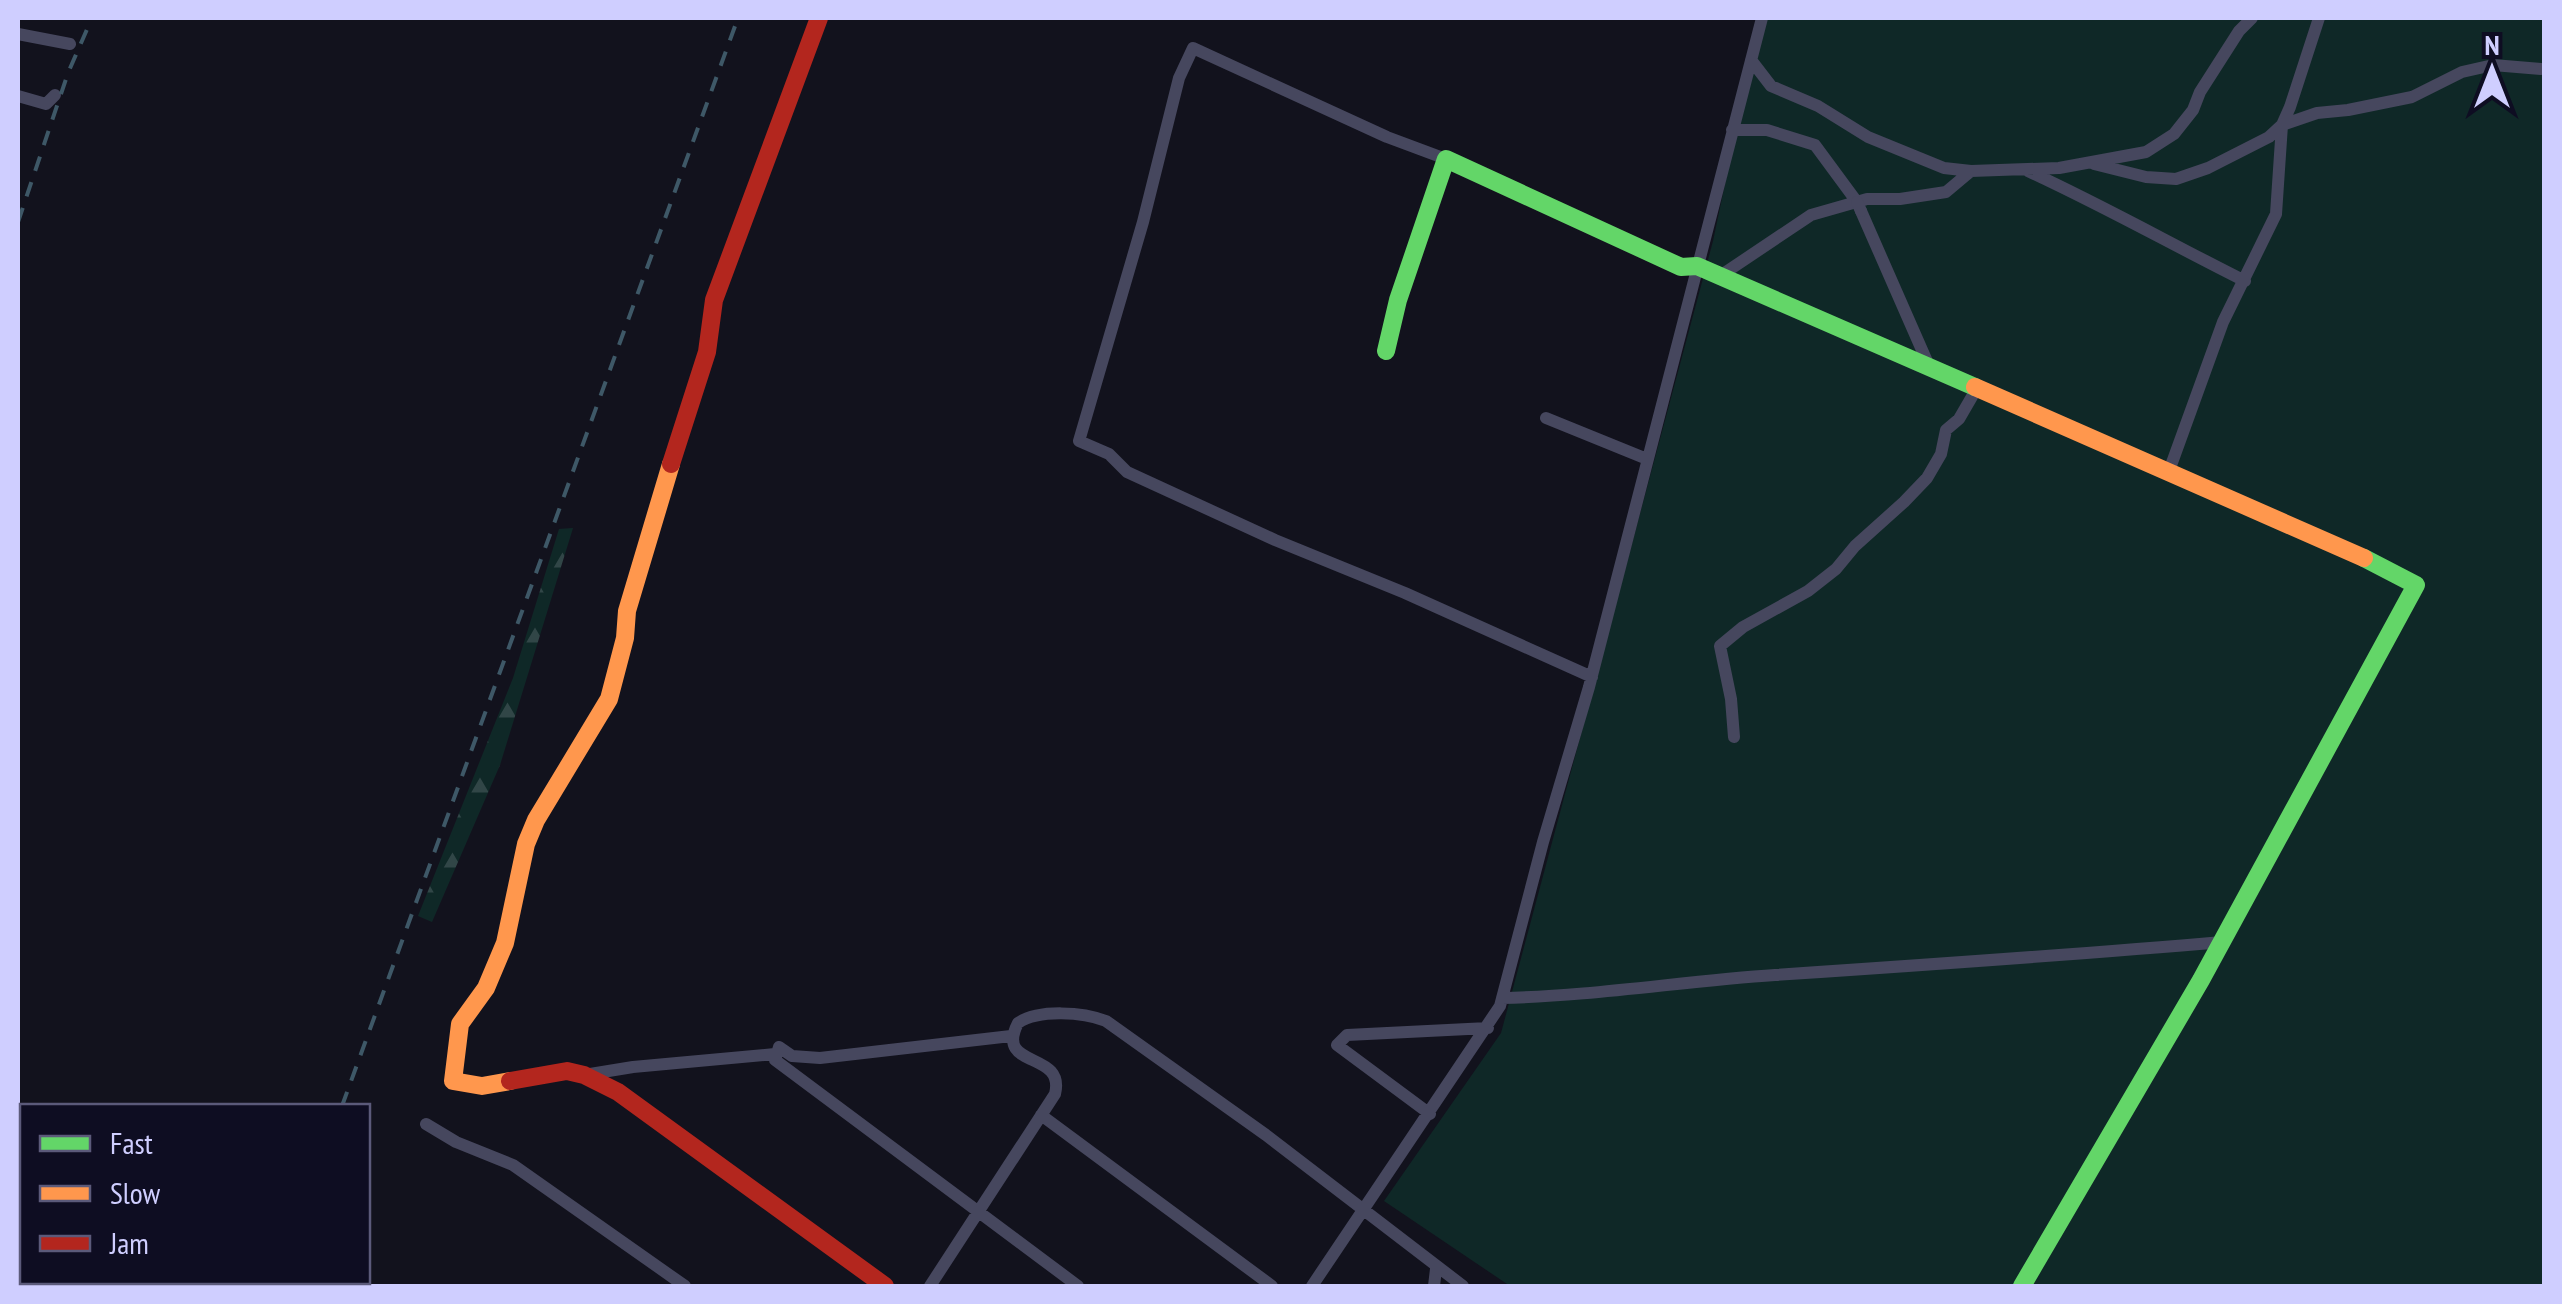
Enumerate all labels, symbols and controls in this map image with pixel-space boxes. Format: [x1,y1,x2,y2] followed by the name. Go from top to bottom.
[2442,20,2542,120] north arrow
[2484,26,2500,63] text: N
[20,1104,370,1284] legend
[110,1123,154,1162] text: Fast
[110,1173,161,1212] text: Slow
[109,1223,149,1262] text: Jam

